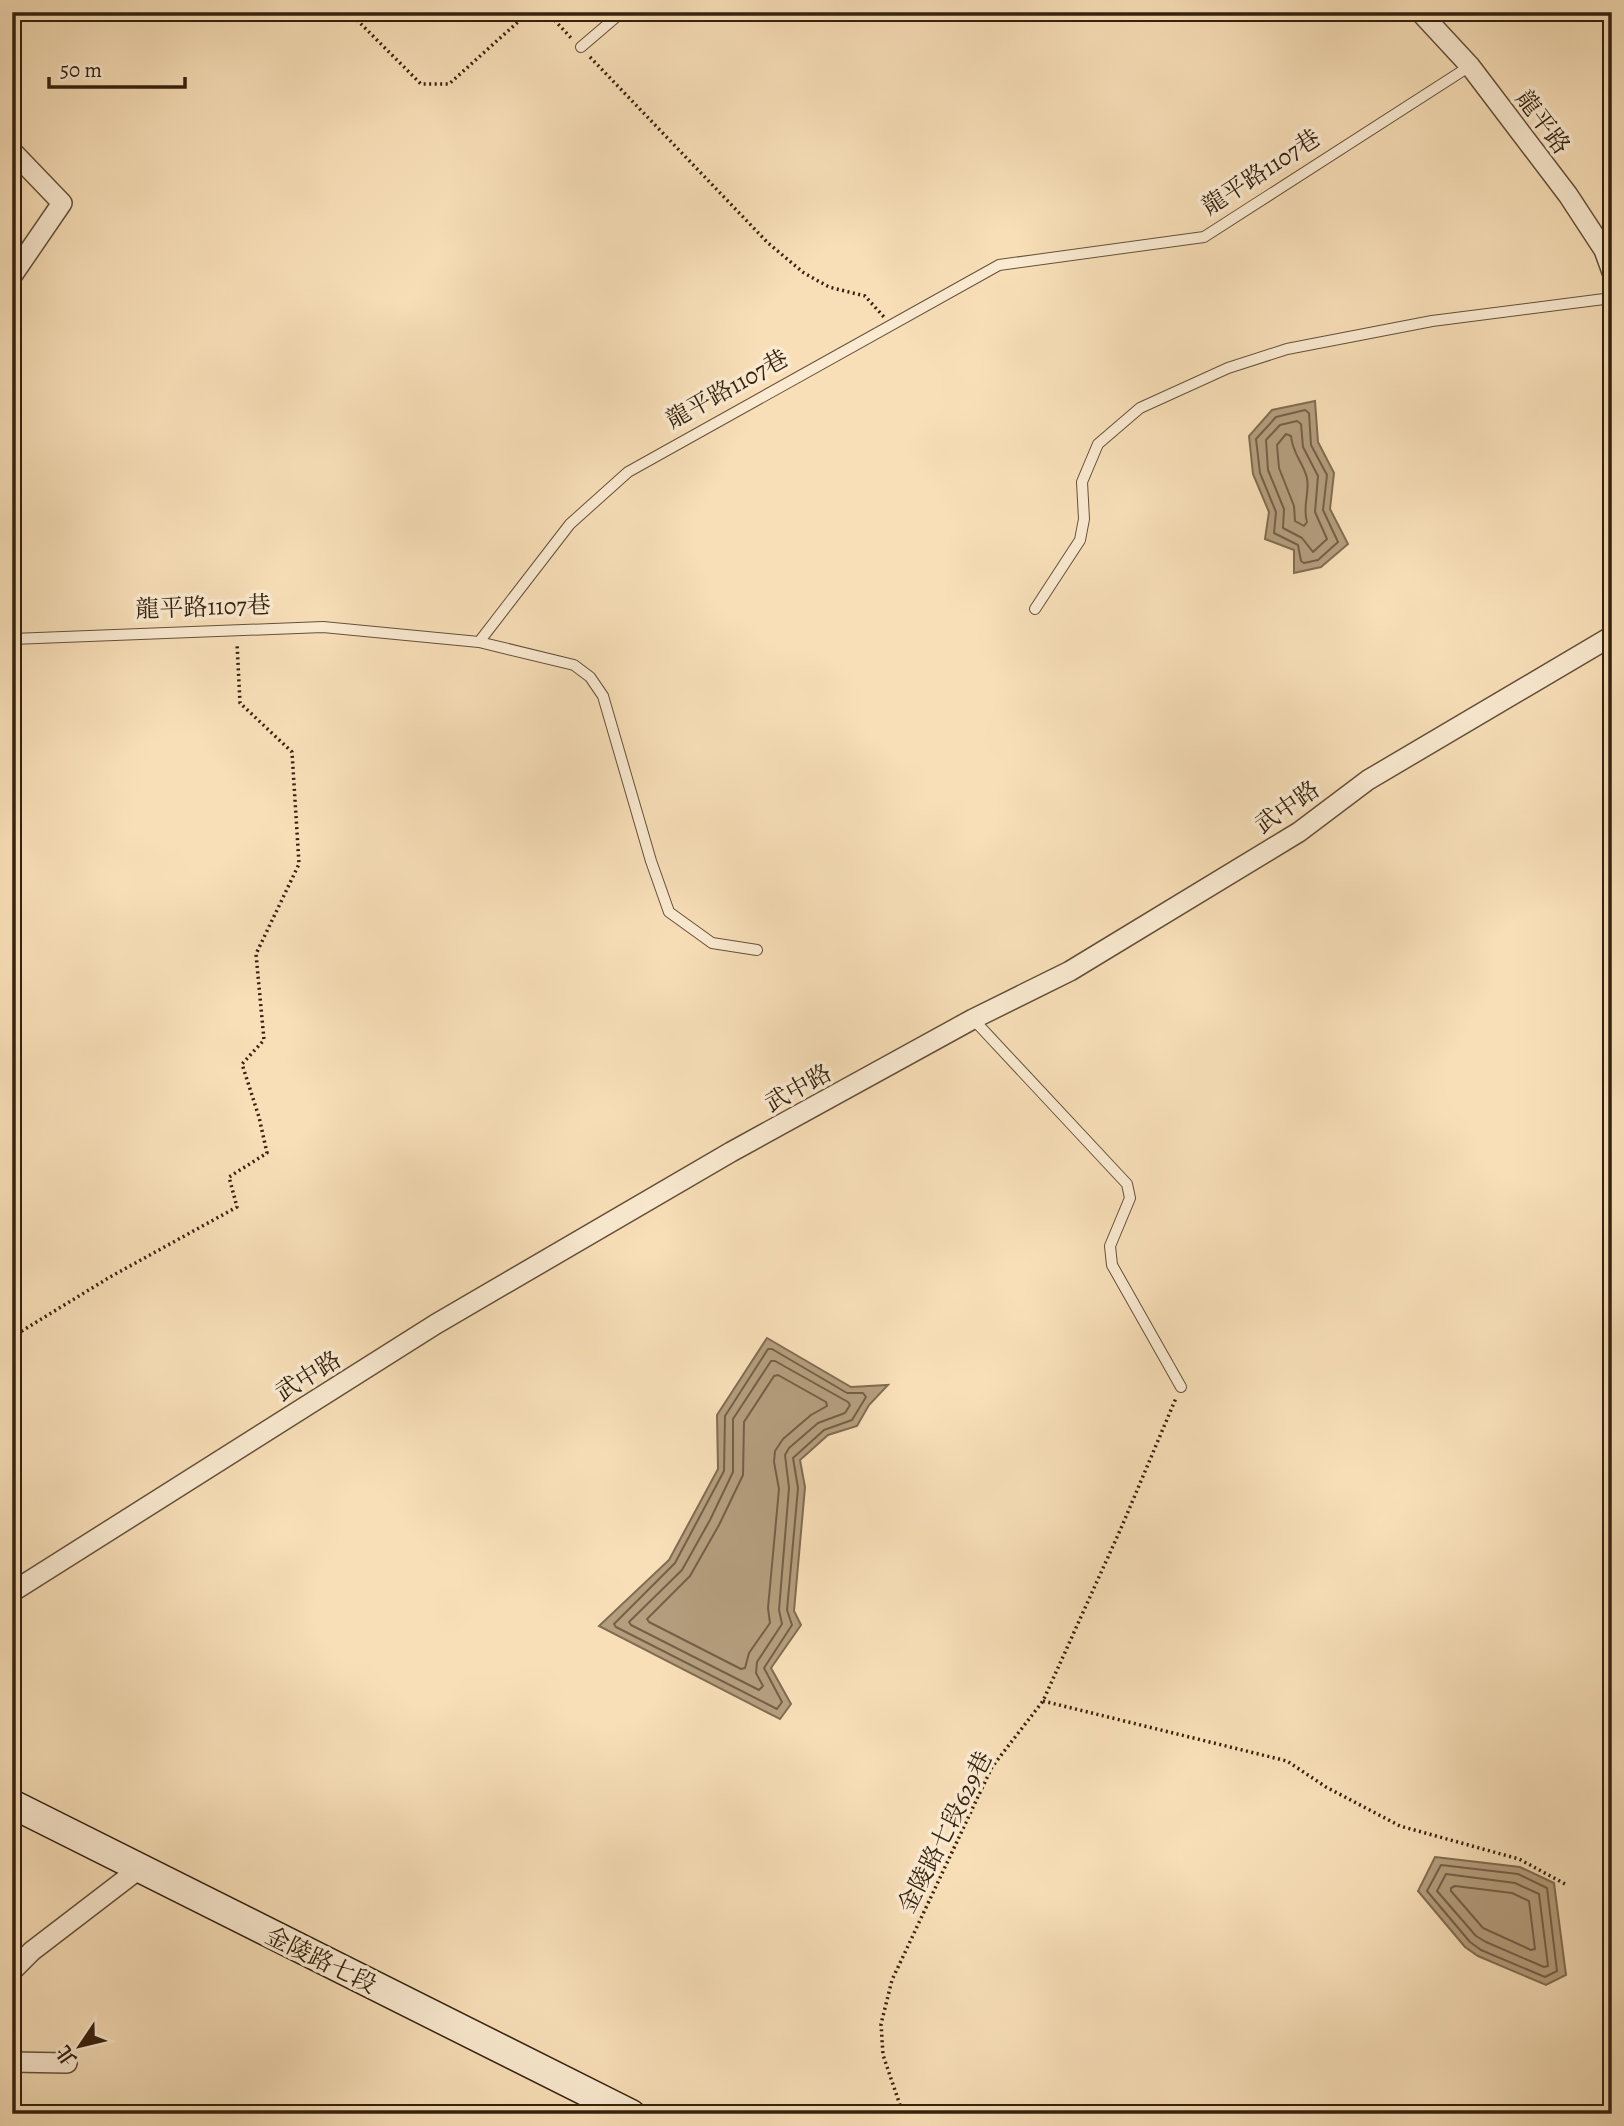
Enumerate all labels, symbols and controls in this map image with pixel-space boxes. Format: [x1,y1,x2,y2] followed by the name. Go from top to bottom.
[49,46,186,90] scale bar
[60,56,102,84] text: 50 m
[1509,84,1577,160] street label: 龍平路
[1196,122,1326,222] street label: 龍平路1107巷
[660,342,794,436] street label: 龍平路1107巷
[135,589,271,625] street label: 龍平路1107巷
[1248,773,1326,841] street label: 武中路
[759,1057,837,1119] street label: 武中路
[269,1343,347,1409] street label: 武中路
[890,1746,1000,1918] street label: 金陵路七段629巷
[260,1919,382,2001] street label: 金陵路七段
[46,2010,116,2080] north arrow
[51,2040,83,2070] text: 北

